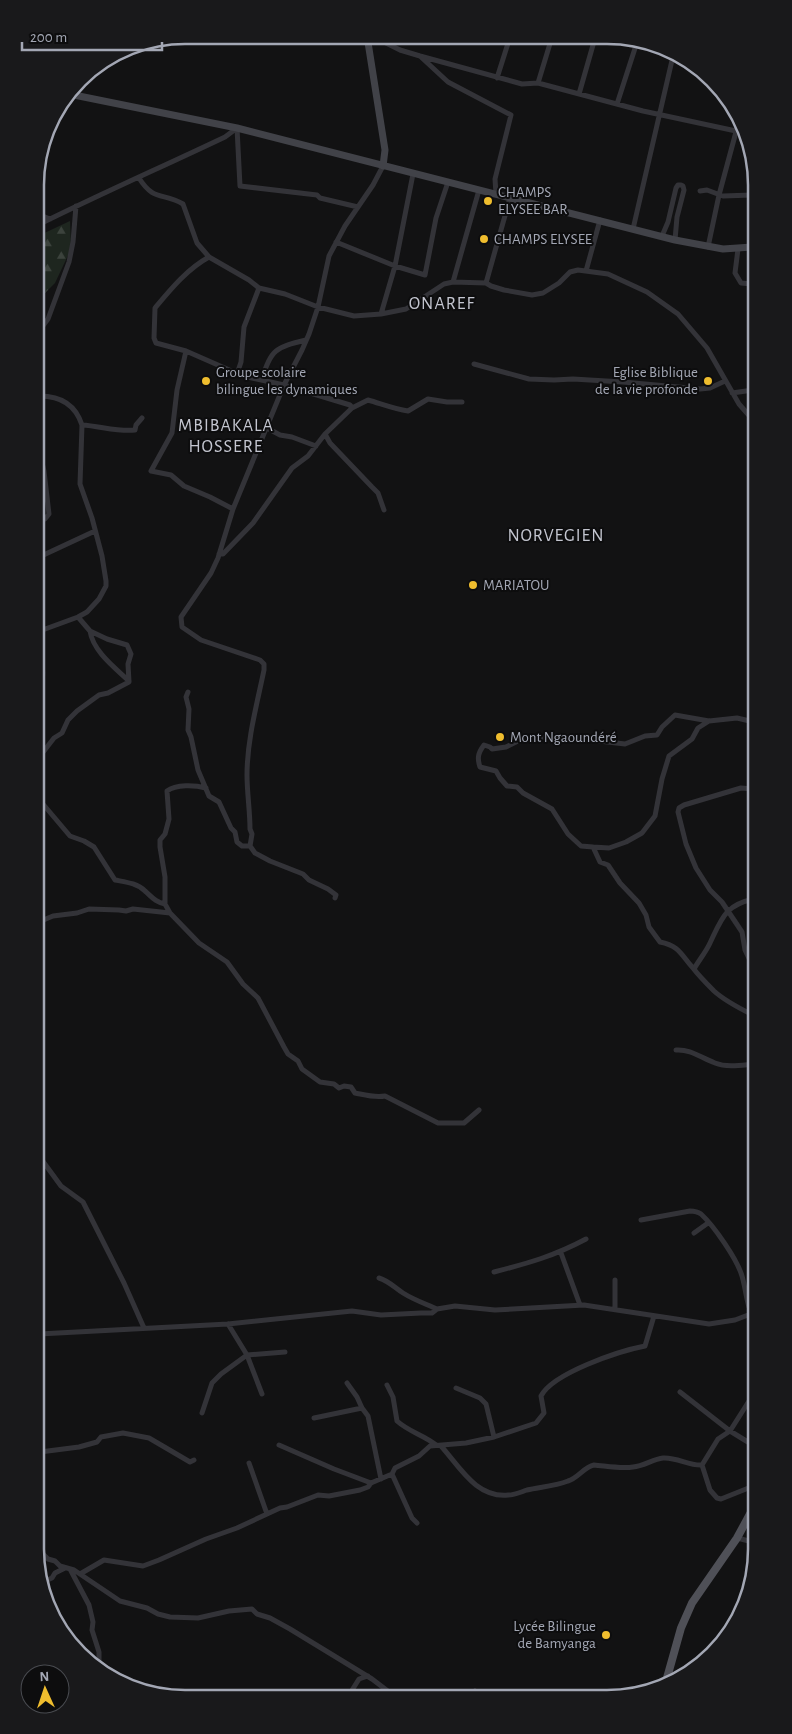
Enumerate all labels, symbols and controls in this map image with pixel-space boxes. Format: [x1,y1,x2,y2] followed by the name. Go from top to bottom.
[22,20,162,52] scale bar
[30,30,67,45] text: 200 m
[498,185,568,217] place label: CHAMPS ELYSEE BAR
[482,195,494,207] marker: CHAMPS ELYSEE BAR
[494,232,592,247] place label: CHAMPS ELYSEE
[478,233,490,245] marker: CHAMPS ELYSEE
[409,295,475,313] district label: ONAREF
[216,365,357,397] place label: Groupe scolaire bilingue les dynamiques
[595,365,698,397] place label: Eglise Biblique de la vie profonde
[200,375,212,387] marker: Groupe scolaire bilingue les dynamiques
[702,375,714,387] marker: Eglise Biblique de la vie profonde
[178,417,274,456] district label: MBIBAKALA HOSSERE
[507,527,605,545] district label: NORVEGIEN
[483,578,549,593] place label: MARIATOU
[467,579,479,591] marker: MARIATOU
[510,730,617,745] place label: Mont Ngaoundéré
[494,731,506,743] marker: Mont Ngaoundéré
[513,1619,596,1651] place label: Lycée Bilingue de Bamyanga
[600,1629,612,1641] marker: Lycée Bilingue de Bamyanga
[20,1664,70,1714] north arrow
[39,1670,50,1684] text: N

